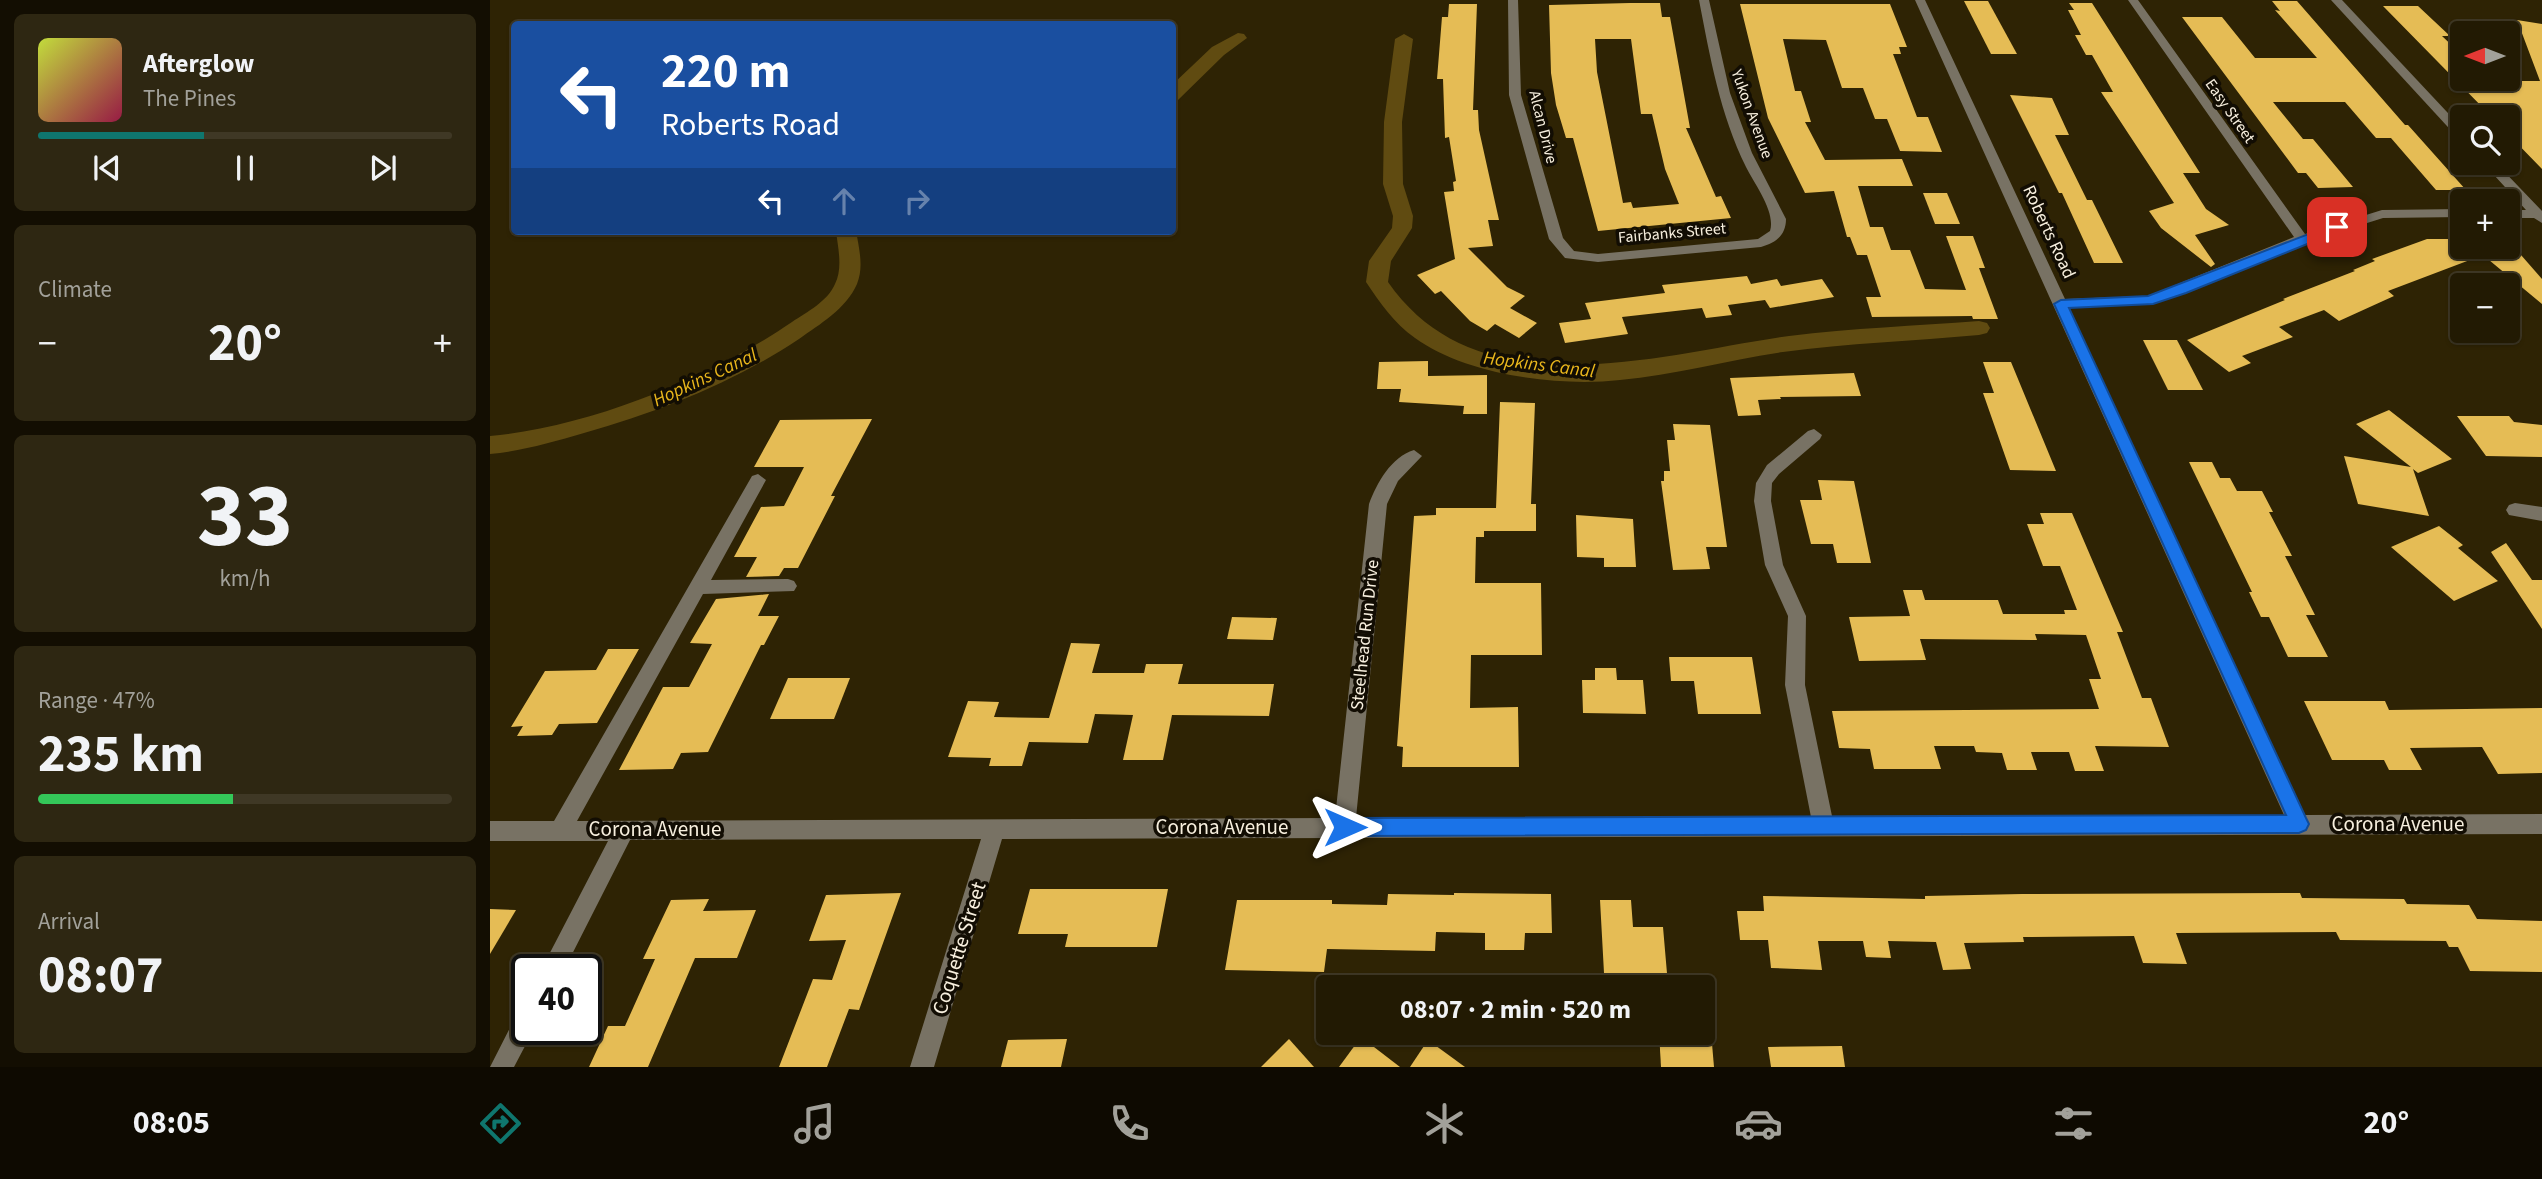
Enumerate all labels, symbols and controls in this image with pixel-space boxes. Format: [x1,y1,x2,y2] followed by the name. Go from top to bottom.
[2450,21,2520,91] north arrow
[2450,21,2520,343] map controls
[661,37,790,107] text: 220 m
[143,45,254,82] text: Afterglow
[546,49,637,140] icon: left
[1725,65,1778,162] street label: Yukon Avenue
[2200,74,2261,148] street label: Easy Street
[143,82,236,115] text: The Pines
[1523,88,1563,166] street label: Alcan Drive
[661,102,840,148] text: Roberts Road
[2450,105,2520,175] button: search
[88,149,126,187] icon: previous
[226,149,264,187] icon: pause
[364,149,402,187] icon: next
[2016,181,2082,283] street label: Roberts Road
[752,182,790,220] icon: left
[825,182,863,220] icon: ahead
[898,182,936,220] icon: right
[2450,189,2520,259] button: +
[2307,197,2367,257] pin
[2318,208,2356,246] icon: arrive
[1617,217,1727,249] street label: Fairbanks Street
[38,273,112,306] text: Climate
[2450,273,2520,343] button: −
[208,307,282,381] text: 20°
[38,317,57,371] text: −
[433,317,452,371] text: +
[648,342,762,414] water label: Hopkins Canal
[1482,345,1597,385] water label: Hopkins Canal
[197,452,293,581] text: 33
[1345,558,1385,711] street label: Steelhead Run Drive
[219,562,271,595] text: km/h
[38,684,155,717] text: Range · 47%
[38,718,204,792] text: 235 km
[1308,790,1382,864] position arrow
[2332,809,2464,839] street label: Corona Avenue
[1156,812,1288,842] street label: Corona Avenue
[589,814,721,844] street label: Corona Avenue
[925,878,993,1018] street label: Coquette Street
[38,905,100,938] text: Arrival
[38,939,163,1013] text: 08:07
[511,954,602,1045] speed limit sign: 40
[1400,991,1631,1028] text: 08:07 · 2 min · 520 m
[476,1099,525,1148] icon: directions
[790,1099,839,1148] icon: music
[1105,1099,1154,1148] icon: phone
[1420,1099,1469,1148] icon: climate
[1734,1099,1783,1148] icon: car
[2049,1099,2098,1148] icon: filters
[133,1100,210,1146] text: 08:05
[2364,1100,2409,1146] text: 20°

